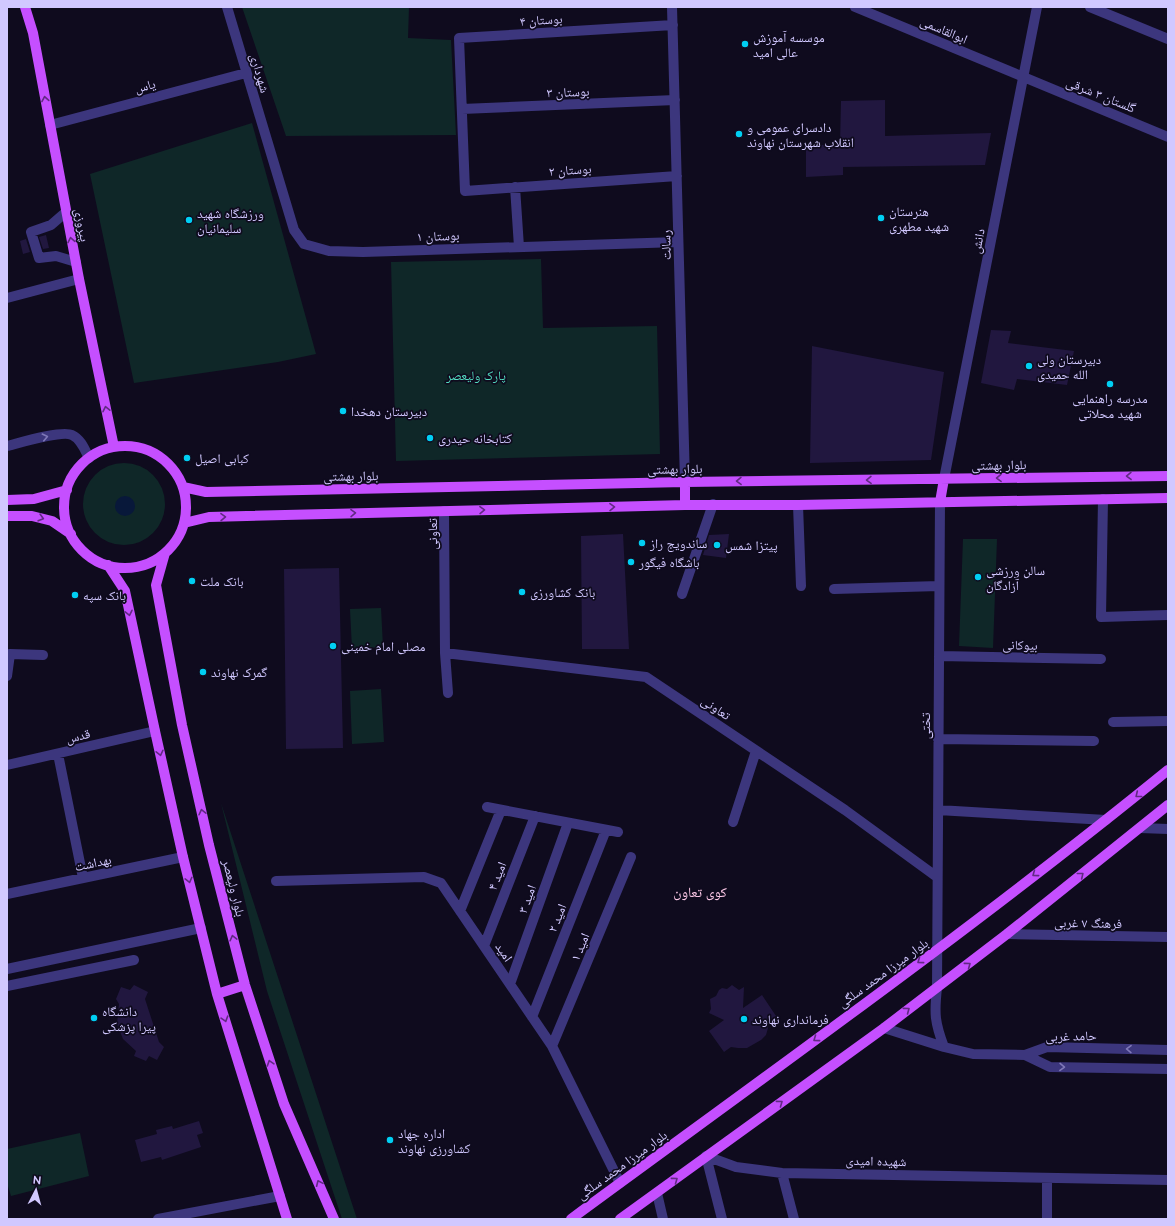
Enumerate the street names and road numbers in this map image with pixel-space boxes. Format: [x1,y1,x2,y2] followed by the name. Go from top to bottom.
[519,11,563,30] street label: بوستان ۴
[918,13,970,48] street label: ابوالقاسمی
[246,52,273,95] street label: شهرداری
[1064,74,1138,117] street label: گلستان ۳ شرقی
[133,76,157,97] street label: یاس
[546,84,590,101] street label: بوستان ۳
[548,161,592,180] street label: بوستان ۲
[70,207,93,243] street label: پیروزی
[968,227,989,255] street label: دانش
[416,228,460,245] street label: بوستان ۱
[658,230,675,260] street label: رسالت
[971,457,1027,474] street label: بلوار بهشتی
[647,461,703,478] street label: بلوار بهشتی
[323,468,379,485] street label: بلوار بهشتی
[425,518,441,550] street label: تعاونی
[1002,637,1038,654] street label: بیوکانی
[698,693,733,724] street label: تعاونی
[918,712,934,739] street label: تختی
[64,726,92,747] street label: قدس
[73,852,113,875] street label: بهداشت
[218,857,248,918] street label: بلوار ولیعصر
[485,860,510,892] street label: امید ۴
[515,883,539,915] street label: امید ۳
[545,902,570,934] street label: امید ۲
[1054,915,1122,932] street label: فرهنگ ۷ غربی
[567,931,593,963] street label: امید ۱
[835,935,932,1012] street label: بلوار میرزا محمد سلگی
[492,940,516,965] street label: امید
[1045,1028,1097,1045] street label: حامد غربی
[574,1127,671,1204] street label: بلوار میرزا محمد سلگی
[845,1153,907,1170] street label: شهیده امیدی

